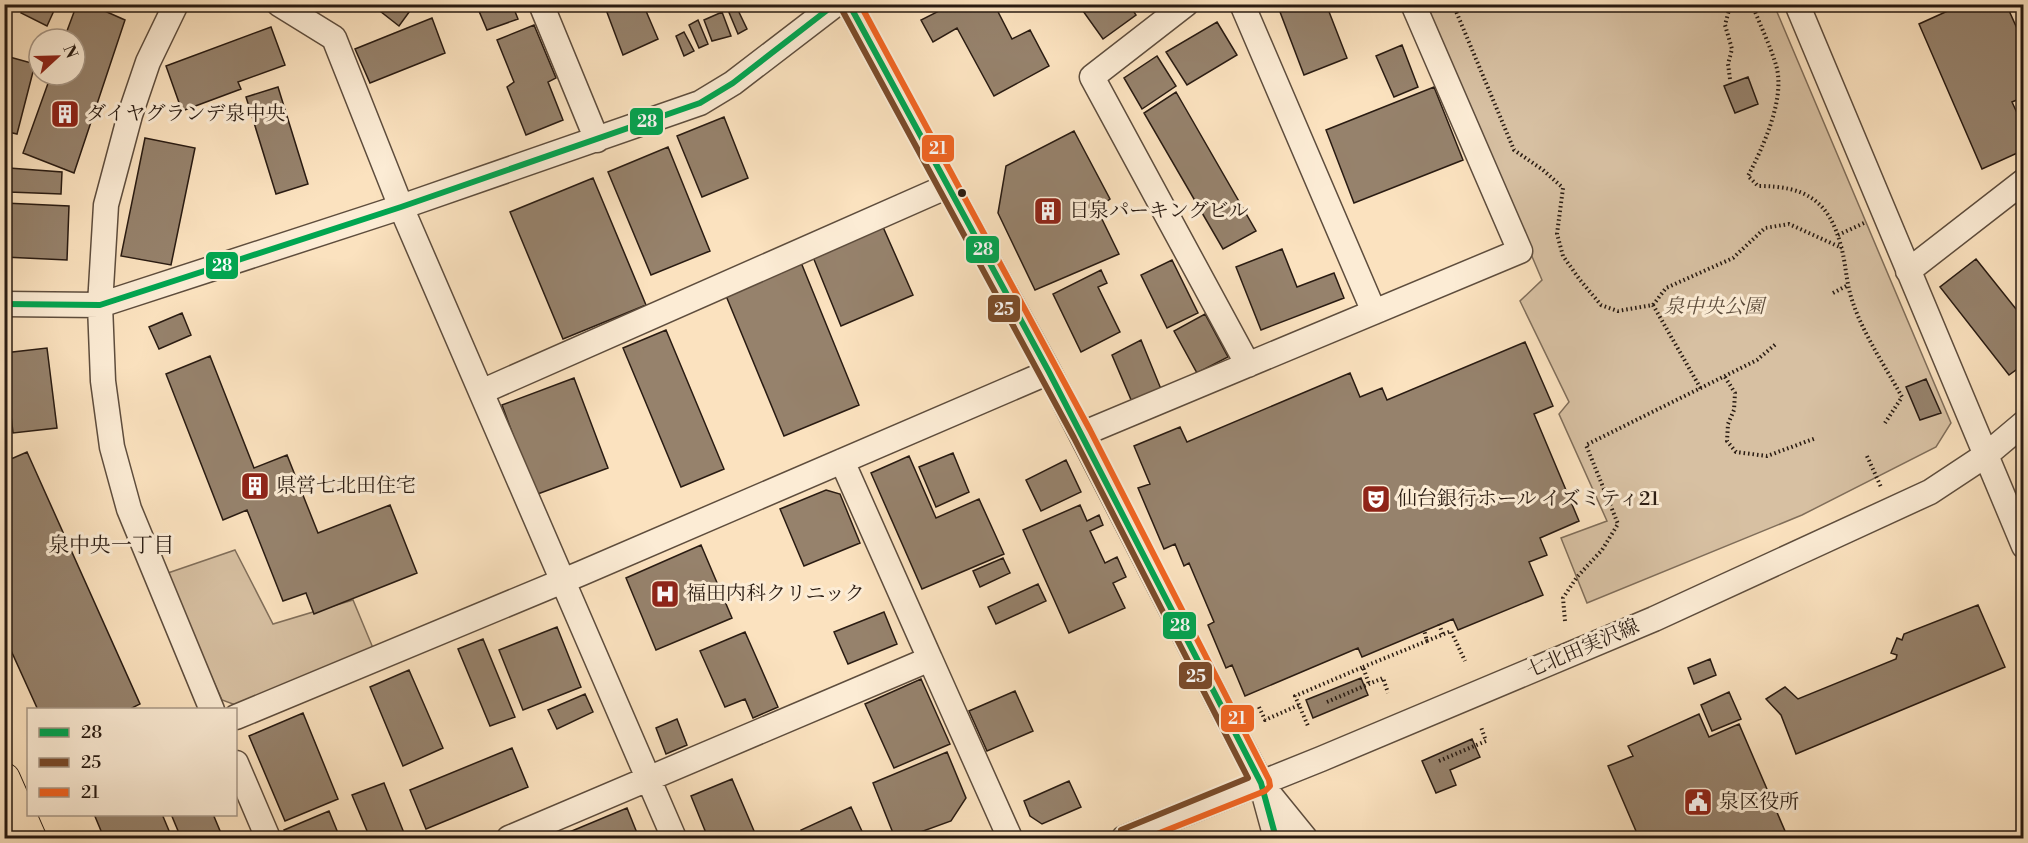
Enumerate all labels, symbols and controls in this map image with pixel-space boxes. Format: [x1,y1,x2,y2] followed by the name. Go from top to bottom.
[27,27,87,87] north arrow
[58,42,82,62] text: N
[49,98,81,130] building icon: ダイヤグランデ泉中央
[86,102,286,127] place label: ダイヤグランデ泉中央
[629,107,664,136] line badge: 28
[637,112,657,132] text: 28
[921,134,955,163] line badge: 21
[929,139,947,159] text: 21
[956,187,968,199] unlabelled marker
[1032,195,1064,227] building icon: 日泉パーキングビル
[1069,199,1248,224] place label: 日泉パーキングビル
[965,235,1000,264] line badge: 28
[973,240,993,260] text: 28
[205,251,239,280] line badge: 28
[212,256,232,276] text: 28
[987,294,1021,323] line badge: 25
[1664,295,1767,320] park label: 泉中央公園
[994,300,1014,320] text: 25
[239,470,271,502] building icon: 県営七北田住宅
[276,474,416,499] place label: 県営七北田住宅
[1360,483,1392,515] theatre icon: 仙台銀行ホール イズミティ21
[1397,487,1660,512] place label: 仙台銀行ホール イズミティ21
[48,533,174,559] district label: 泉中央一丁目
[649,578,681,610] hospital icon: 福田内科クリニック
[686,582,865,607] place label: 福田内科クリニック
[1162,611,1197,640] line badge: 28
[1523,614,1643,684] street label: 七北田実沢線
[1170,616,1190,636] text: 28
[1178,661,1213,690] line badge: 25
[1186,667,1206,687] text: 25
[1220,704,1255,733] line badge: 21
[27,708,237,816] legend
[1228,709,1246,729] text: 21
[81,721,102,744] text: 28
[81,751,101,774] text: 25
[81,781,99,804] text: 21
[1682,786,1714,818] public building icon: 泉区役所
[1719,790,1799,815] place label: 泉区役所

